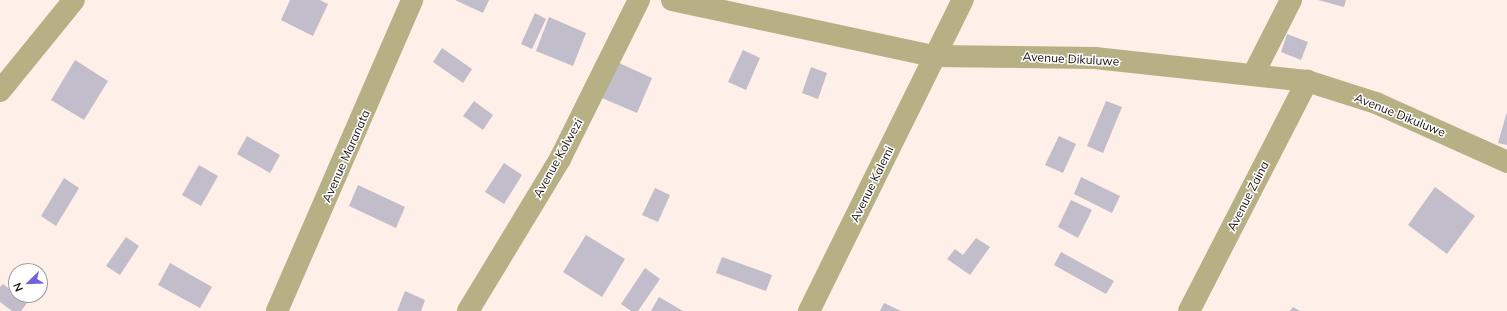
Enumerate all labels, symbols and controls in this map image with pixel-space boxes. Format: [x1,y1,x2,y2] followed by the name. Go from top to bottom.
[1022,49,1120,69] street label: Avenue Dikuluwe
[1353,90,1447,140] street label: Avenue Dikuluwe
[319,108,373,204] street label: Avenue Maranata
[530,116,586,200] street label: Avenue Kolwezi
[847,144,897,224] street label: Avenue Kalemi
[1224,159,1272,233] street label: Avenue Zaina
[8,263,48,303] north arrow
[10,281,26,294] text: N

